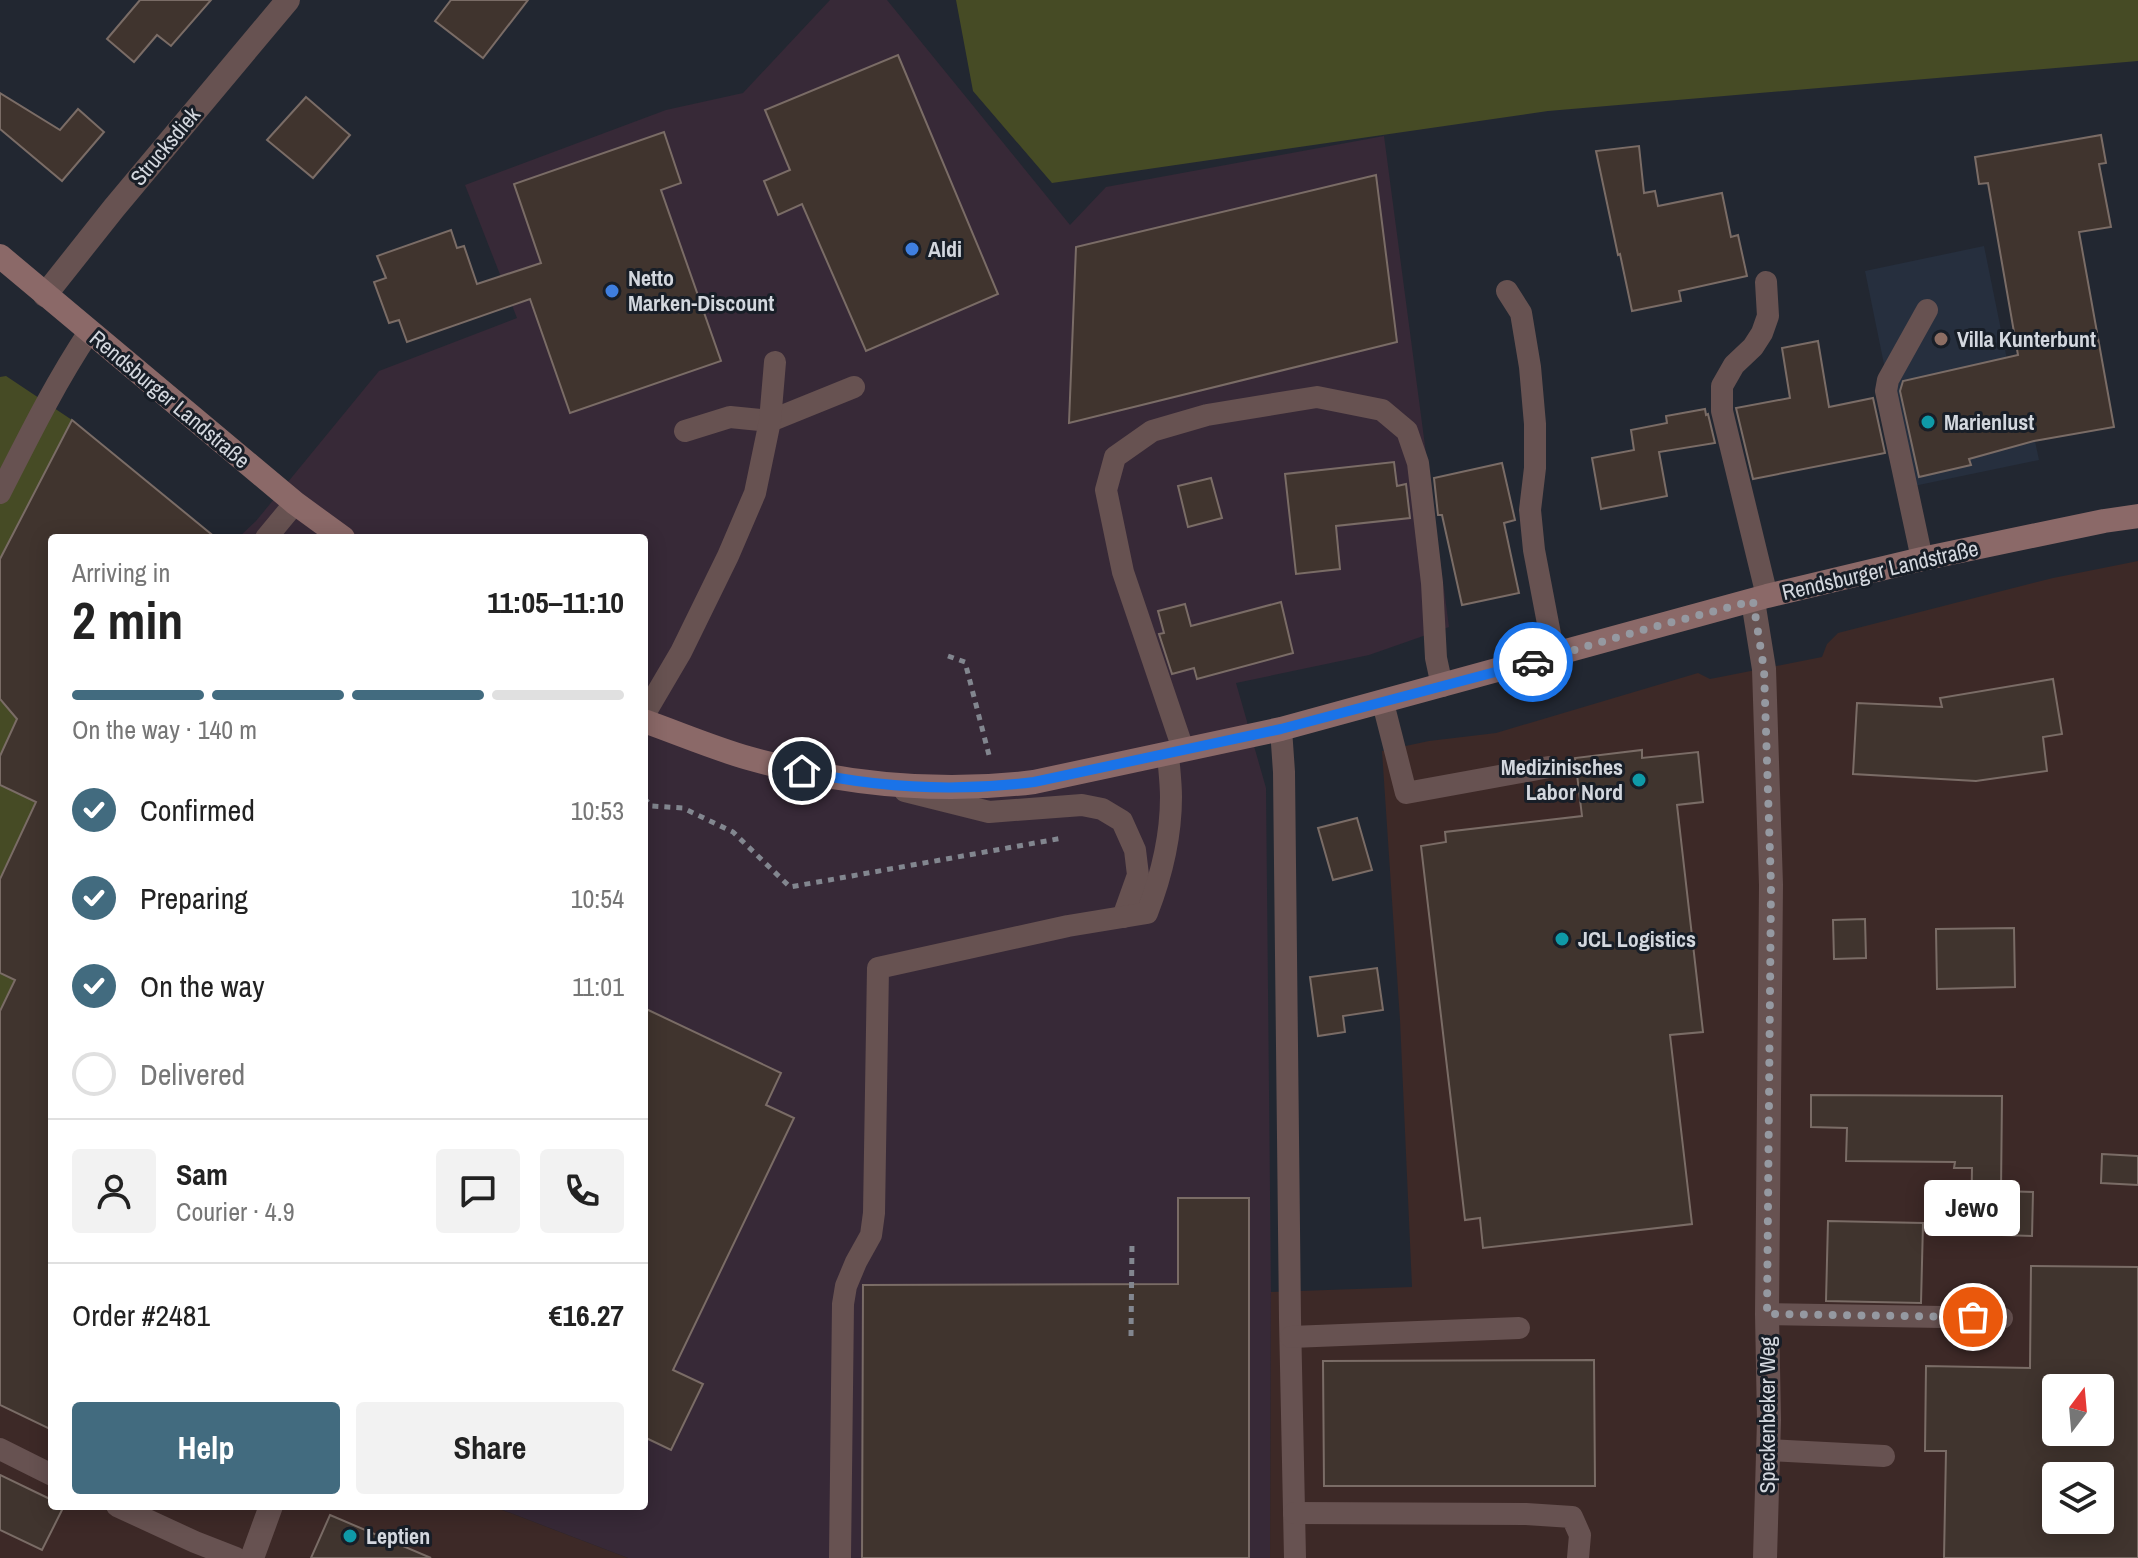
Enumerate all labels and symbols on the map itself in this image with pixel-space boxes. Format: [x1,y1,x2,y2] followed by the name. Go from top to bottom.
[123,100,207,192] street label: Strucksdiek
[928,234,962,264] place label: Aldi
[903,240,921,258] marker: Aldi
[628,263,774,318] place label: Netto Marken-Discount
[603,282,621,300] marker: Netto Marken-Discount
[84,323,256,475] street label: Rendsburger Landstraße
[1957,324,2096,354] place label: Villa Kunterbunt
[1932,330,1950,348] marker: Villa Kunterbunt
[1944,407,2034,437] place label: Marienlust
[1919,413,1937,431] marker: Marienlust
[1779,533,1981,607] street label: Rendsburger Landstraße
[1493,622,1573,702] courier
[768,737,836,805] pin
[1501,752,1623,807] place label: Medizinisches Labor Nord
[1630,771,1648,789] marker: Medizinisches Labor Nord
[1578,924,1696,954] place label: JCL Logistics
[1553,930,1571,948] marker: JCL Logistics
[1925,1181,2021,1237] callout: Jewo
[1939,1283,2007,1351] pin
[1752,1336,1782,1494] street label: Speckenbeker Weg
[2042,1374,2114,1446] north arrow
[366,1521,430,1551] place label: Leptien
[341,1527,359,1545] marker: Leptien

